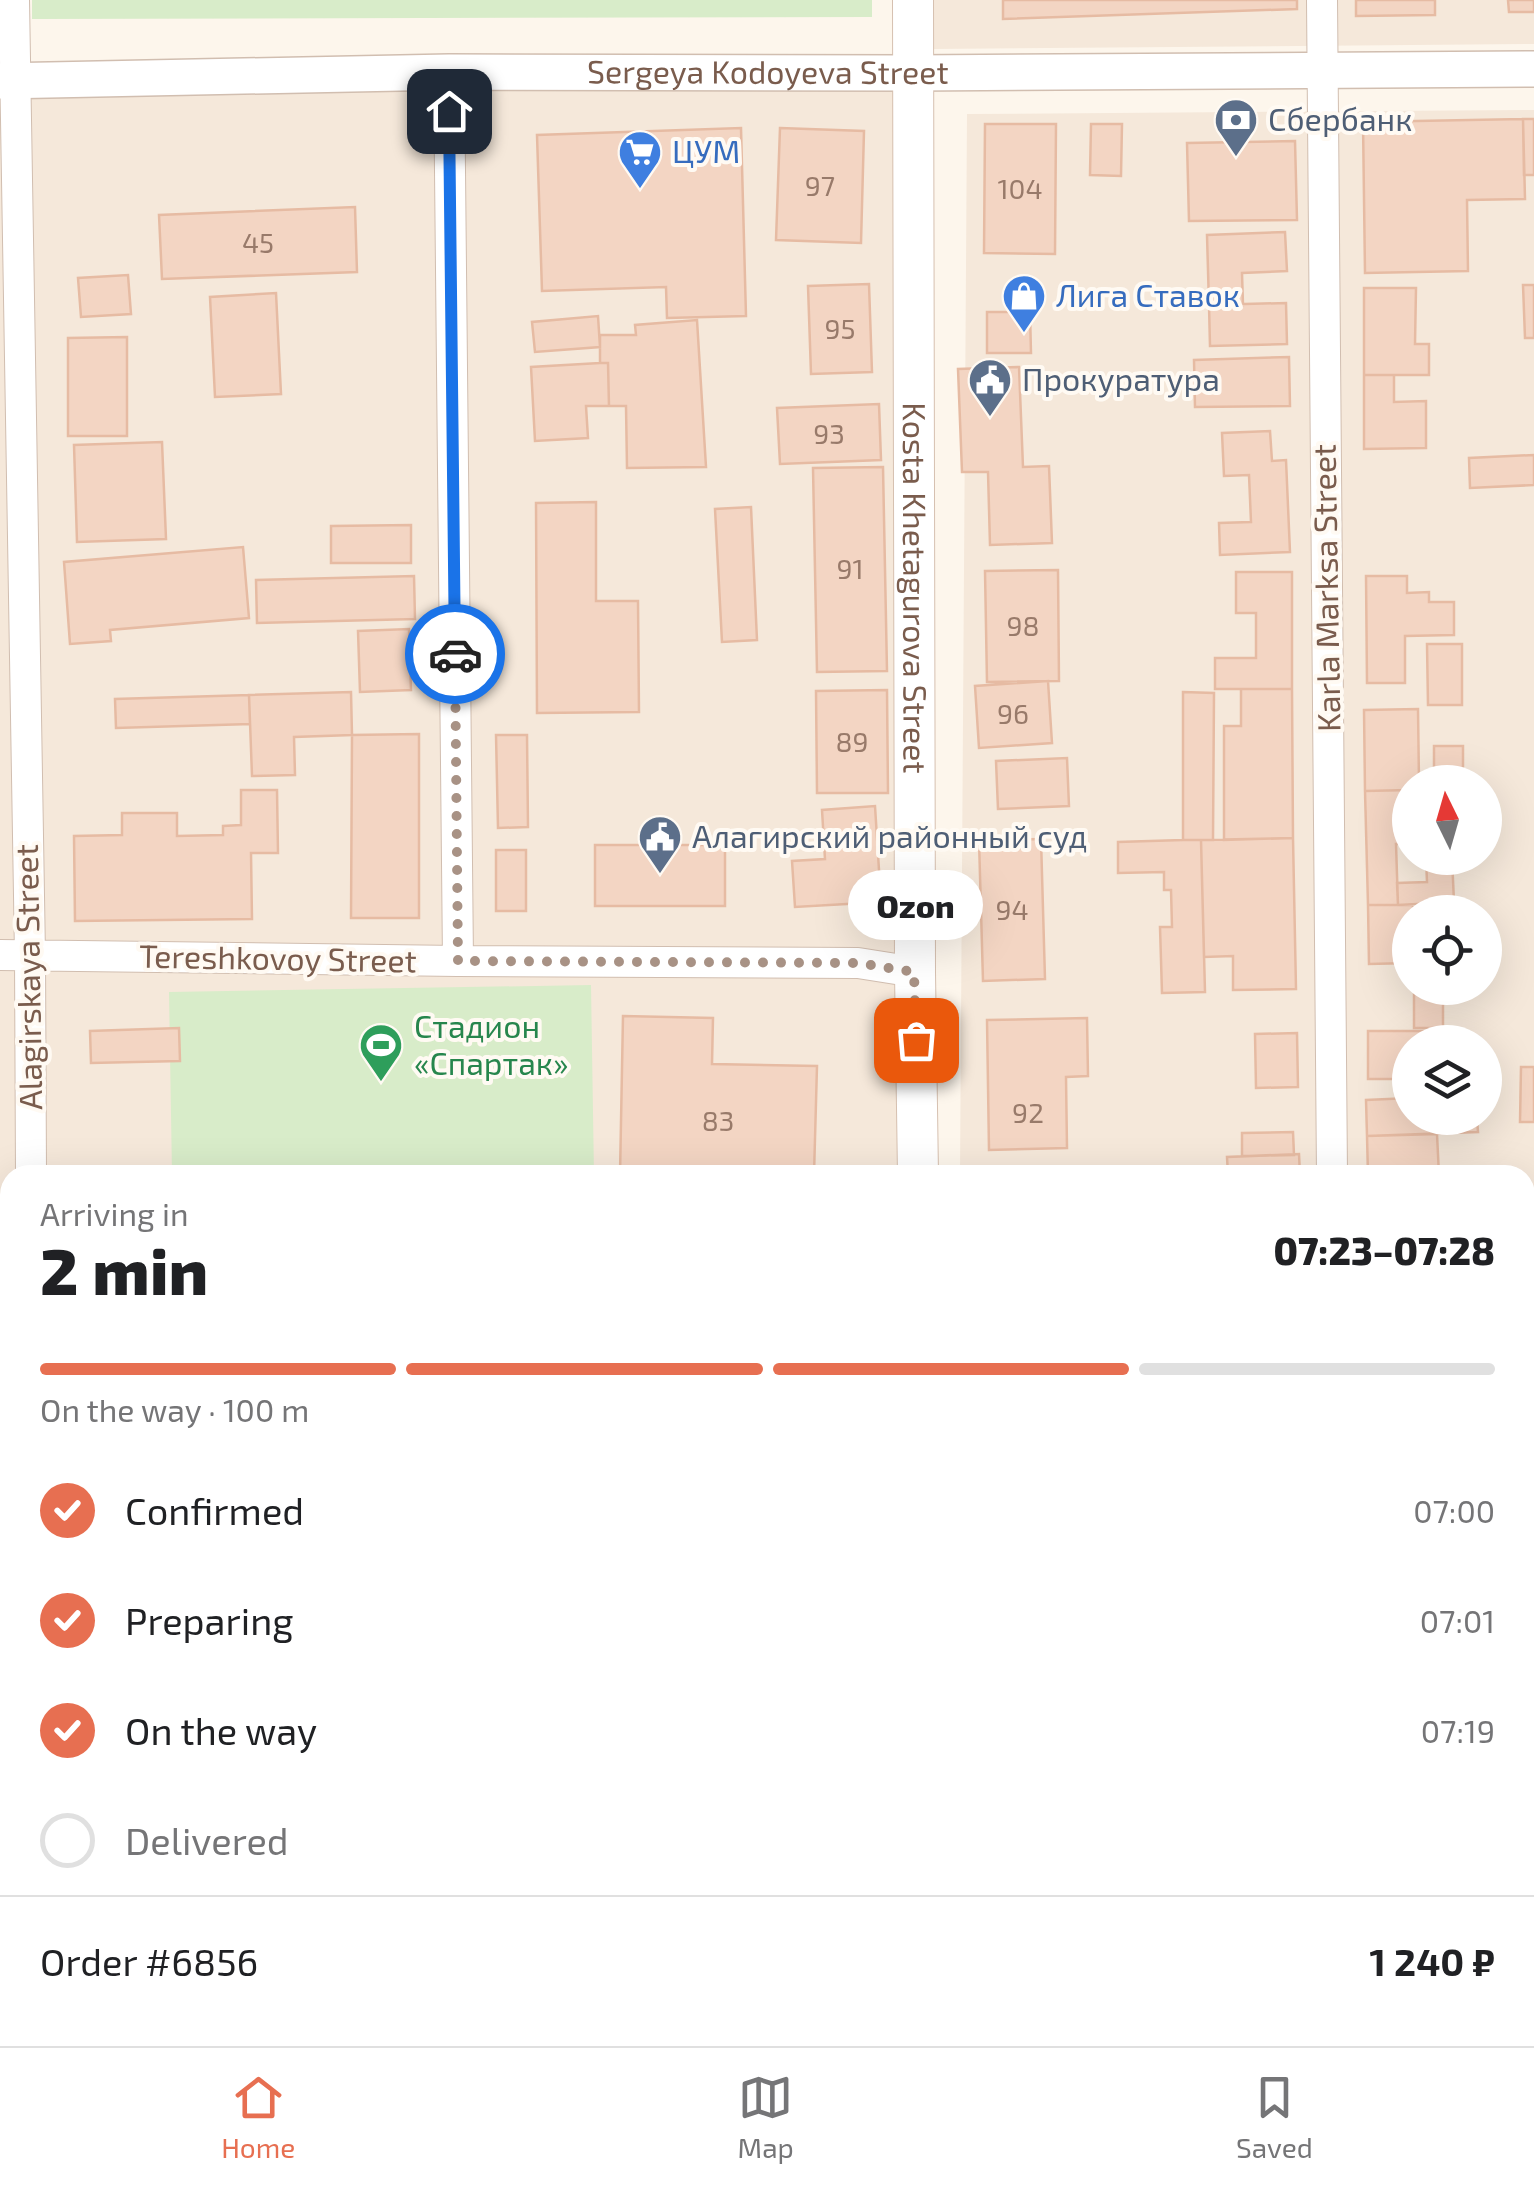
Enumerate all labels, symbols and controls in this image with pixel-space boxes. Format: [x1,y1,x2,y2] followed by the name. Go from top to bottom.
[587,51,949,90] street label: Sergeya Kodoyeva Street
[407,69,492,154] pin
[422,84,477,139] icon: home
[1213,97,1259,158] bank icon: Сбербанк
[1268,99,1412,137] place label: Сбербанк
[617,129,663,190] supermarket icon: ЦУМ
[672,131,740,169] place label: ЦУМ
[805,168,835,202] house number: 97
[997,171,1043,205] house number: 104
[242,225,274,259] house number: 45
[1001,273,1047,334] shop icon: Лига Ставок
[1056,275,1240,313] place label: Лига Ставок
[824,311,856,345] house number: 95
[967,357,1013,418] public building icon: Прокуратура
[1022,359,1220,398] place label: Прокуратура
[897,402,936,774] street label: Kosta Khetagurova Street
[813,416,845,450] house number: 93
[1303,444,1347,732] street label: Karla Marksa Street
[836,551,864,585] house number: 91
[405,604,505,704] courier
[1006,608,1040,642] house number: 98
[428,627,483,682] icon: car
[997,696,1029,730] house number: 96
[835,724,869,758] house number: 89
[1392,765,1502,875] north arrow
[1392,765,1502,1135] map controls
[637,814,683,875] public building icon: Алагирский районный суд
[692,816,1087,855] place label: Алагирский районный суд
[6,844,48,1110] street label: Alagirskaya Street
[848,870,984,940] callout: Ozon
[876,886,955,924] text: Ozon
[995,892,1029,926] house number: 94
[1392,895,1502,1005] button: locate
[139,936,417,978] street label: Tereshkovoy Street
[874,998,959,1083] pin
[414,1006,569,1081] place label: Стадион «Спартак»
[889,1013,944,1068] icon: bag
[358,1022,404,1083] sports icon: Стадион «Спартак»
[1392,1025,1502,1135] button: layers
[1012,1095,1044,1129] house number: 92
[702,1103,734,1137] house number: 83
[40,1194,189,1232] text: Arriving in
[1273,1227,1495,1273] text: 07:23–07:28
[40,1230,208,1308] text: 2 min
[40,1390,309,1428] text: On the way · 100 m
[40,1483,95,1538] icon: check
[125,1487,304,1533] text: Confirmed
[1413,1491,1495,1529] text: 07:00
[40,1593,95,1648] icon: check
[125,1597,293,1643] text: Preparing
[1420,1601,1495,1639] text: 07:01
[40,1703,95,1758] icon: check
[125,1707,317,1753] text: On the way
[1421,1711,1495,1749] text: 07:19
[125,1817,289,1863] text: Delivered
[40,1938,258,1984] text: Order #6856
[1369,1938,1495,1984] text: 1 240 ₽
[221,2070,295,2164] tab: Home
[738,2070,794,2164] tab: Map
[1236,2070,1313,2164] tab: Saved

